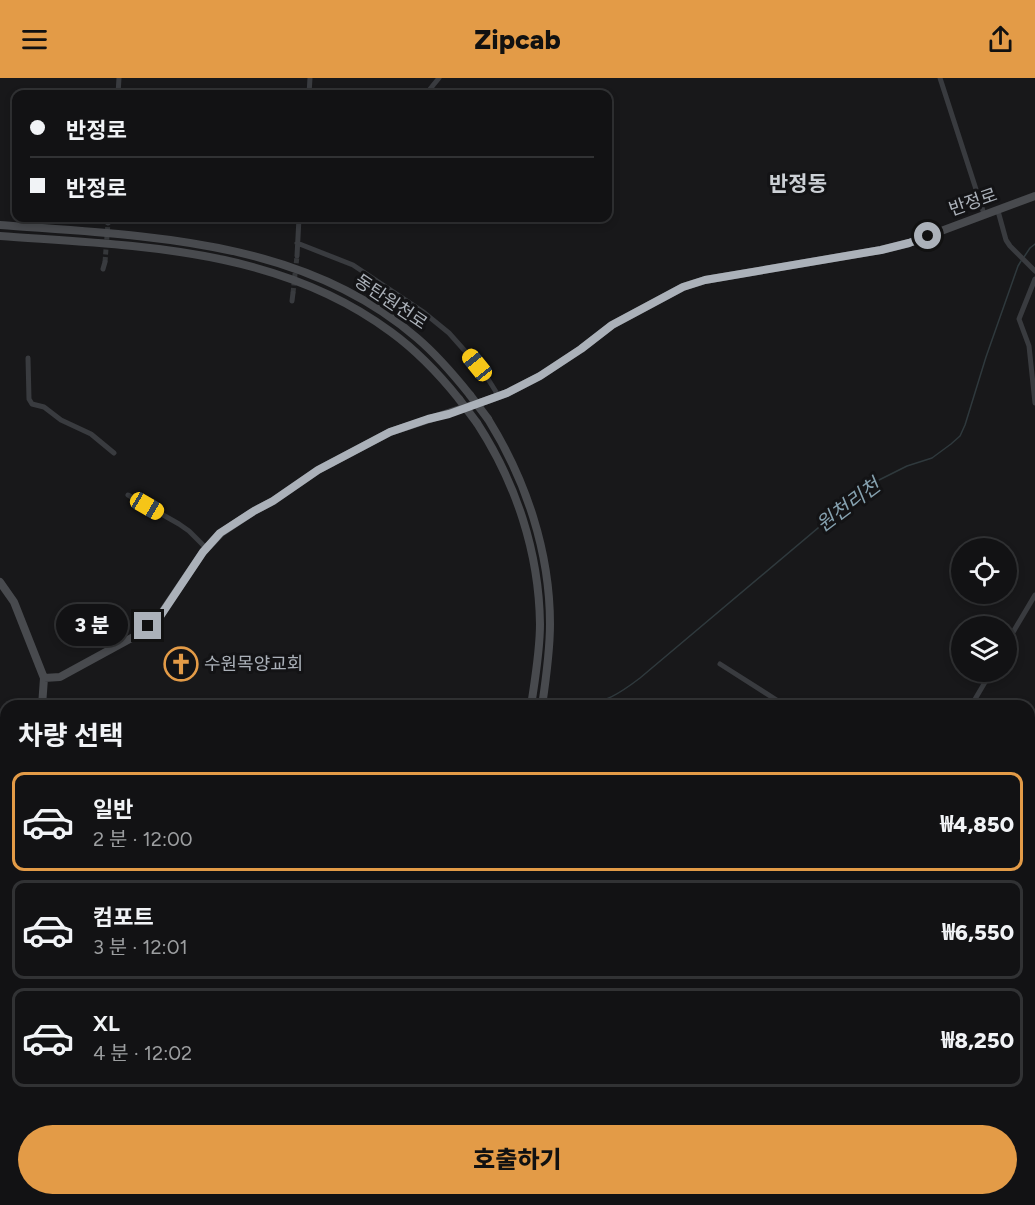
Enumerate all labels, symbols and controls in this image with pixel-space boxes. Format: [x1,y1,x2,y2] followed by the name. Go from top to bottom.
[18,23,51,56] icon: menu
[474,23,561,56] text: Zipcab
[984,23,1017,56] icon: share
[66,117,127,144] text: 반정로
[769,171,827,196] district label: 반정동
[66,175,127,202] text: 반정로
[946,184,1000,220] street label: 반정로
[914,222,941,249] route start
[351,270,431,334] street label: 동탄원천로
[459,345,495,385] car
[811,472,887,537] water label: 원천리천
[127,489,167,523] car
[951,538,1017,682] map controls
[951,538,1017,604] button: locate
[55,605,127,647] callout: 3 분
[134,612,161,639] route end
[75,613,109,637] text: 3 분
[951,616,1017,682] button: layers
[163,646,199,682] church icon: 수원목양교회
[204,653,303,675] place label: 수원목양교회
[18,719,124,752] text: 차량 선택
[21,795,75,849] icon: car
[93,796,133,823] text: 일반
[940,811,1014,838] text: ₩4,850
[93,827,193,851] text: 2 분 · 12:00
[21,903,75,957] icon: car
[93,904,154,931] text: 컴포트
[942,919,1014,946] text: ₩6,550
[93,935,188,959] text: 3 분 · 12:01
[93,1010,120,1037] text: XL
[21,1011,75,1065] icon: car
[941,1027,1014,1054] text: ₩8,250
[93,1041,192,1065] text: 4 분 · 12:02
[18,1125,1017,1194] button: 호출하기

